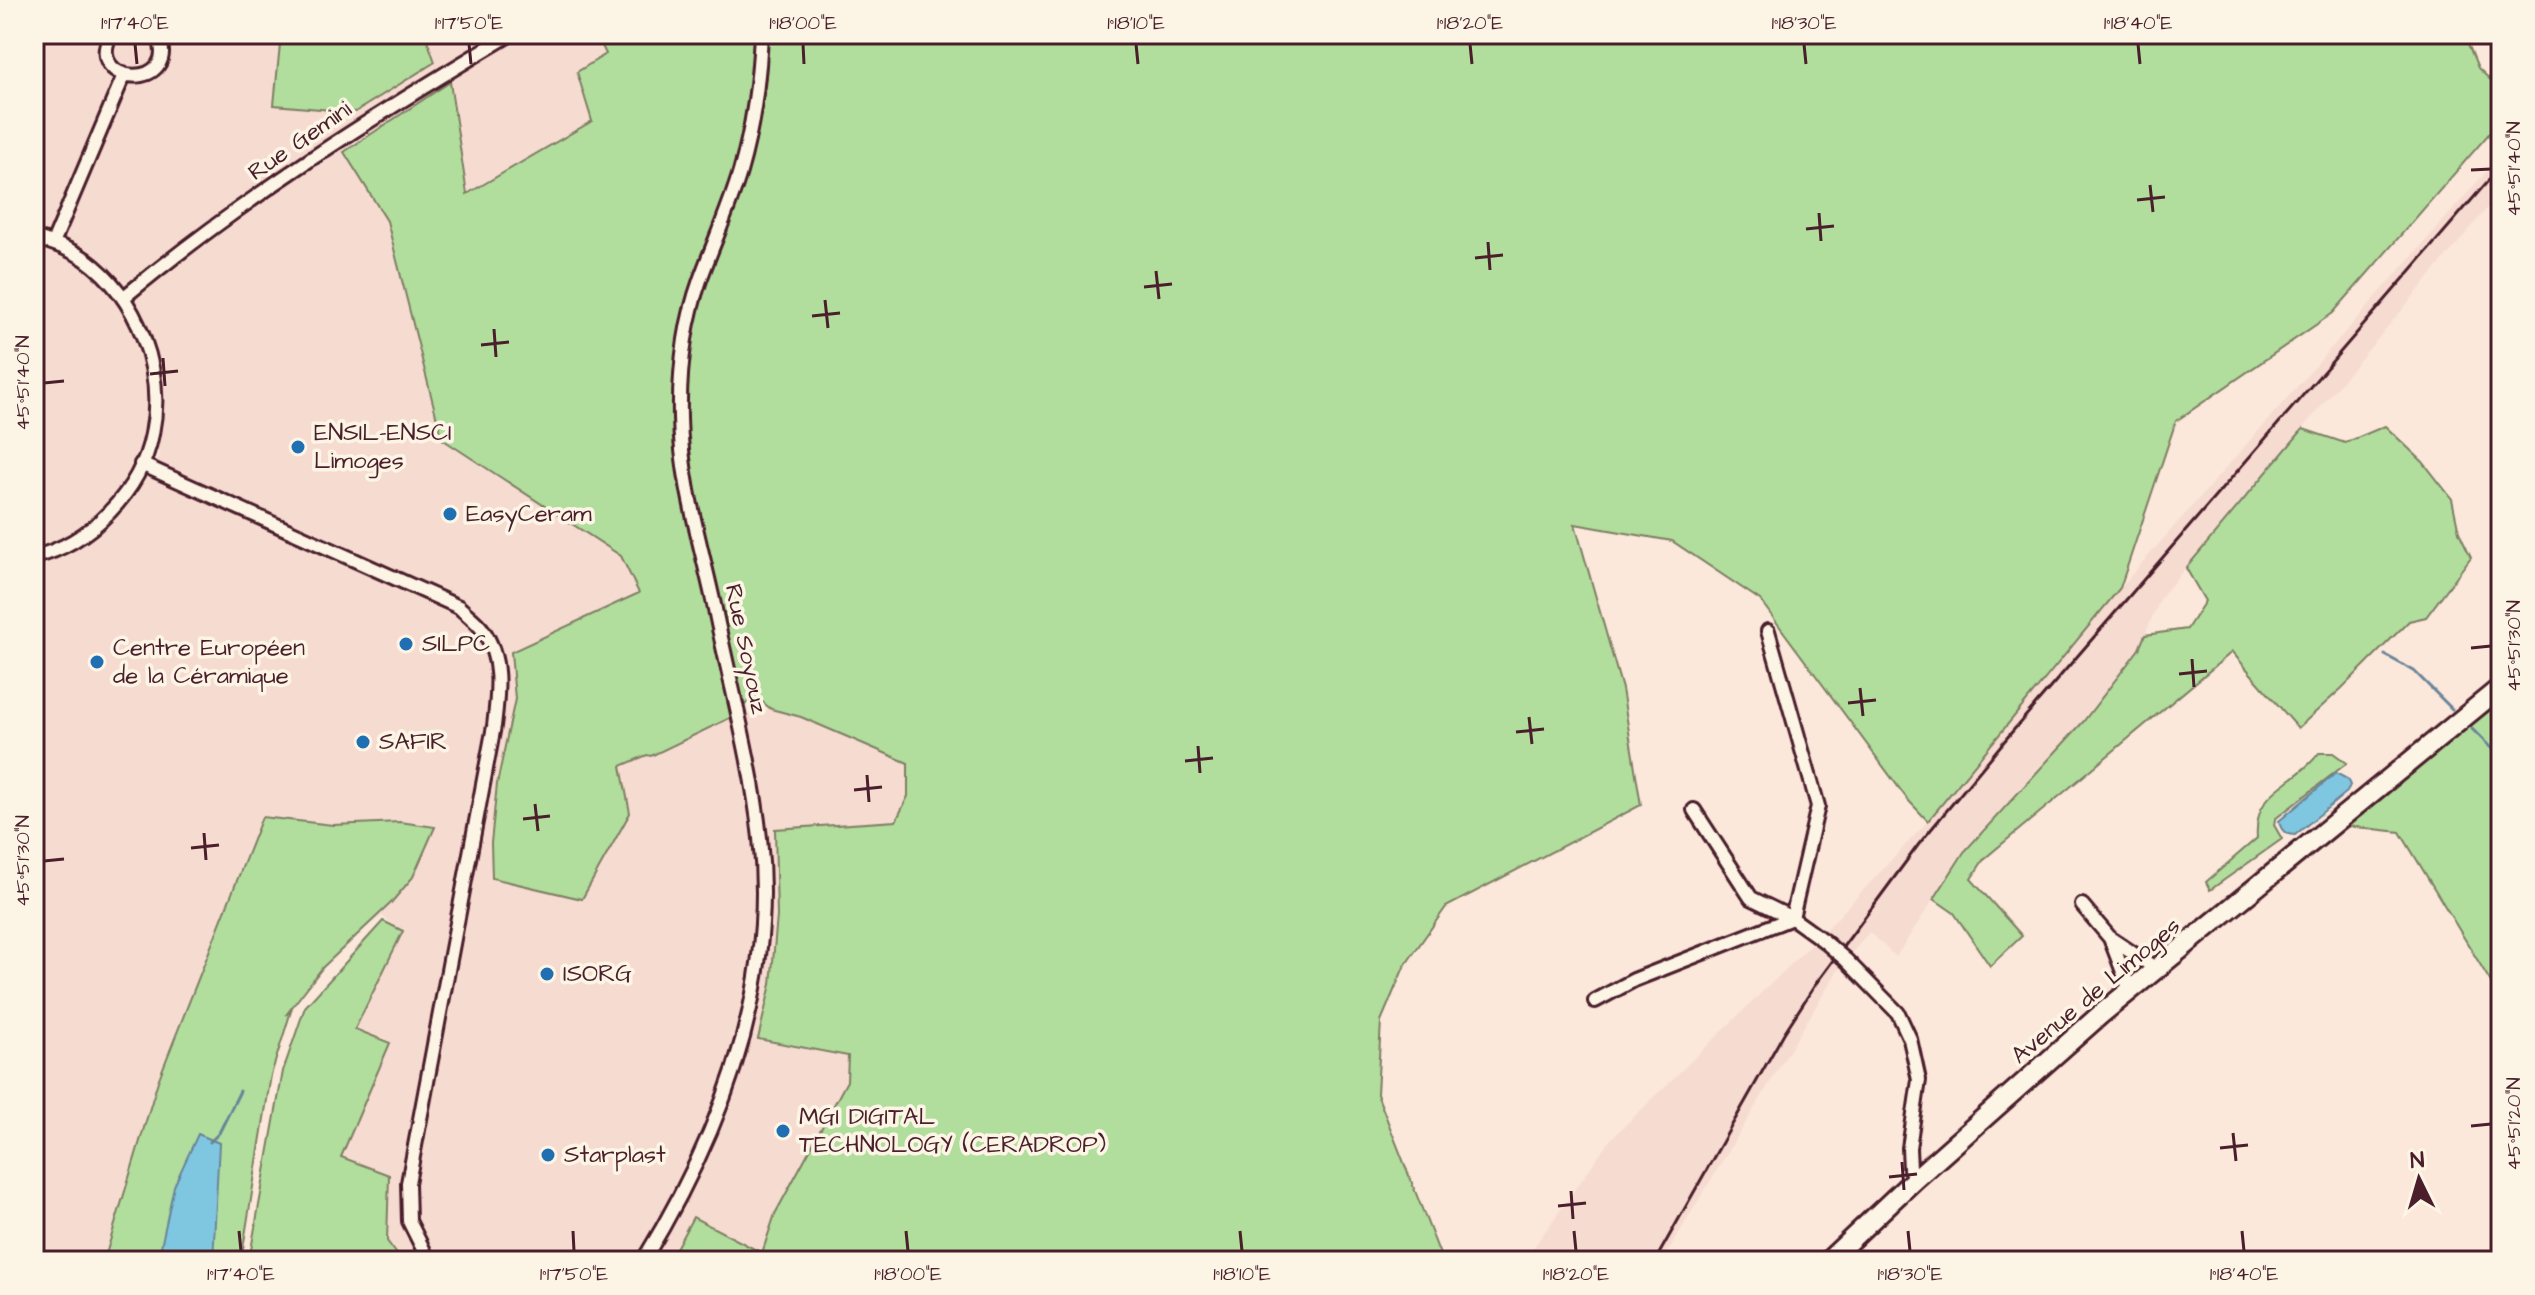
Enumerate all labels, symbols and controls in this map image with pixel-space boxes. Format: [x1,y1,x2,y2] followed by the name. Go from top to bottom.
[101,9,169,37] text: 1°17'40"E
[435,9,503,37] text: 1°17'50"E
[769,9,837,37] text: 1°18'00"E
[1107,9,1165,37] text: 1°18'10"E
[1437,9,1503,37] text: 1°18'20"E
[1771,9,1837,37] text: 1°18'30"E
[2104,9,2172,37] text: 1°18'40"E
[241,93,359,189] street label: Rue Gemini
[2500,121,2528,217] text: 45°51'40"N
[9,335,37,431] text: 45°51'40"N
[314,416,452,479] place label: ENSIL-ENSCI Limoges
[289,438,307,456] marker: ENSIL-ENSCI Limoges
[466,497,592,532] place label: EasyCeram
[441,505,459,523] marker: EasyCeram
[715,581,776,717] street label: Rue Soyouz
[2500,600,2528,692] text: 45°51'30"N
[422,627,490,661] place label: SILPC
[113,631,305,693] place label: Centre Européen de la Céramique
[397,635,415,653] marker: SILPC
[88,653,106,671] marker: Centre Européen de la Céramique
[379,725,447,759] place label: SAFIR
[354,733,372,751] marker: SAFIR
[9,815,37,907] text: 45°51'30"N
[2004,910,2189,1073] street label: Avenue de Limoges
[563,957,632,991] place label: ISORG
[538,965,556,983] marker: ISORG
[2500,1077,2528,1171] text: 45°51'20"N
[799,1100,1106,1162] place label: MGI DIGITAL TECHNOLOGY (CERADROP)
[774,1122,792,1140] marker: MGI DIGITAL TECHNOLOGY (CERADROP)
[564,1138,666,1172] place label: Starplast
[2379,1139,2459,1219] north arrow
[2409,1145,2426,1177] text: N
[539,1146,557,1164] marker: Starplast
[207,1260,275,1288] text: 1°17'40"E
[540,1260,608,1288] text: 1°17'50"E
[874,1260,942,1288] text: 1°18'00"E
[1213,1260,1271,1288] text: 1°18'10"E
[1543,1260,1609,1288] text: 1°18'20"E
[1877,1260,1943,1288] text: 1°18'30"E
[2210,1260,2278,1288] text: 1°18'40"E

